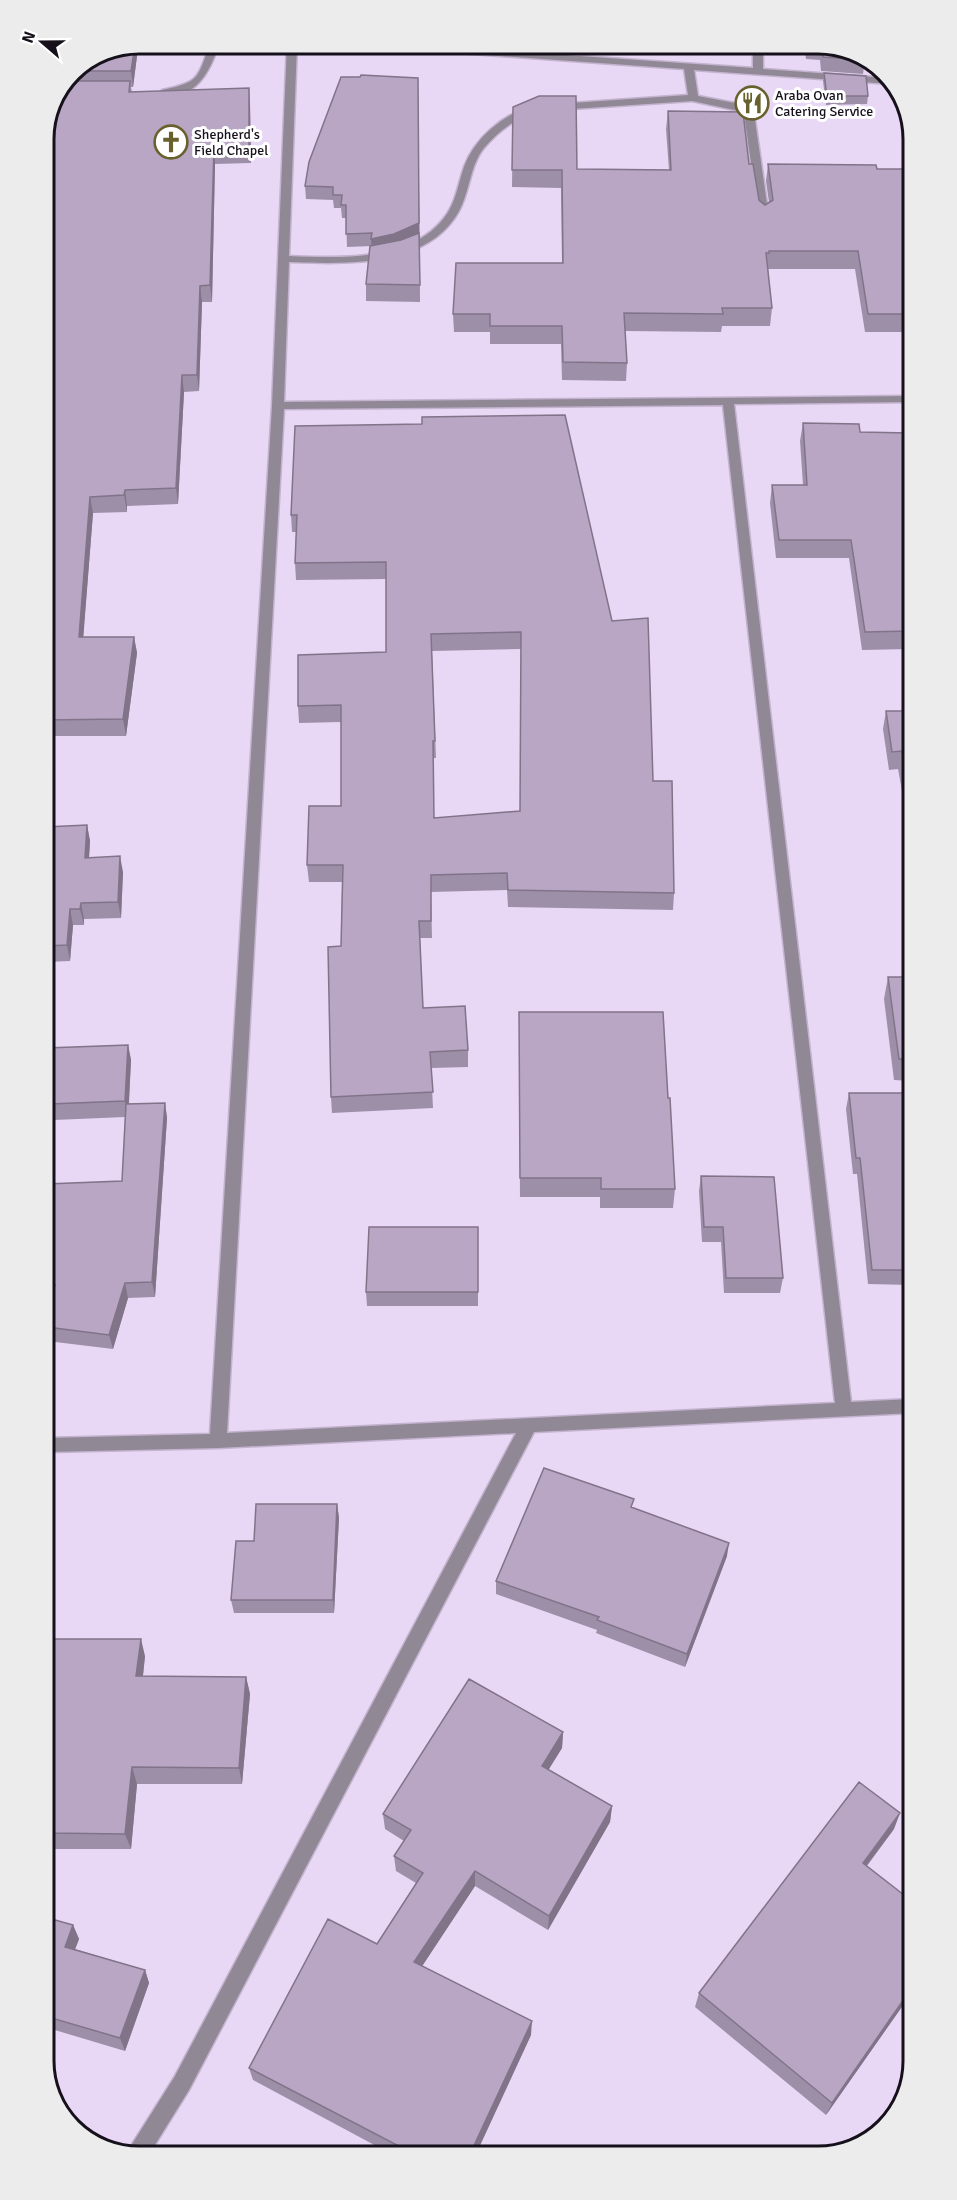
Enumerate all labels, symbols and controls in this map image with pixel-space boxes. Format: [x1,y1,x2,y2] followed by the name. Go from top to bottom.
[12,12,72,72] north arrow
[18,29,40,46] text: N
[734,85,770,121] restaurant icon: Araba Ovan Catering Service
[775,87,873,120] place label: Araba Ovan Catering Service
[153,124,189,160] church icon: Shepherd's Field Chapel
[194,126,268,159] place label: Shepherd's Field Chapel

